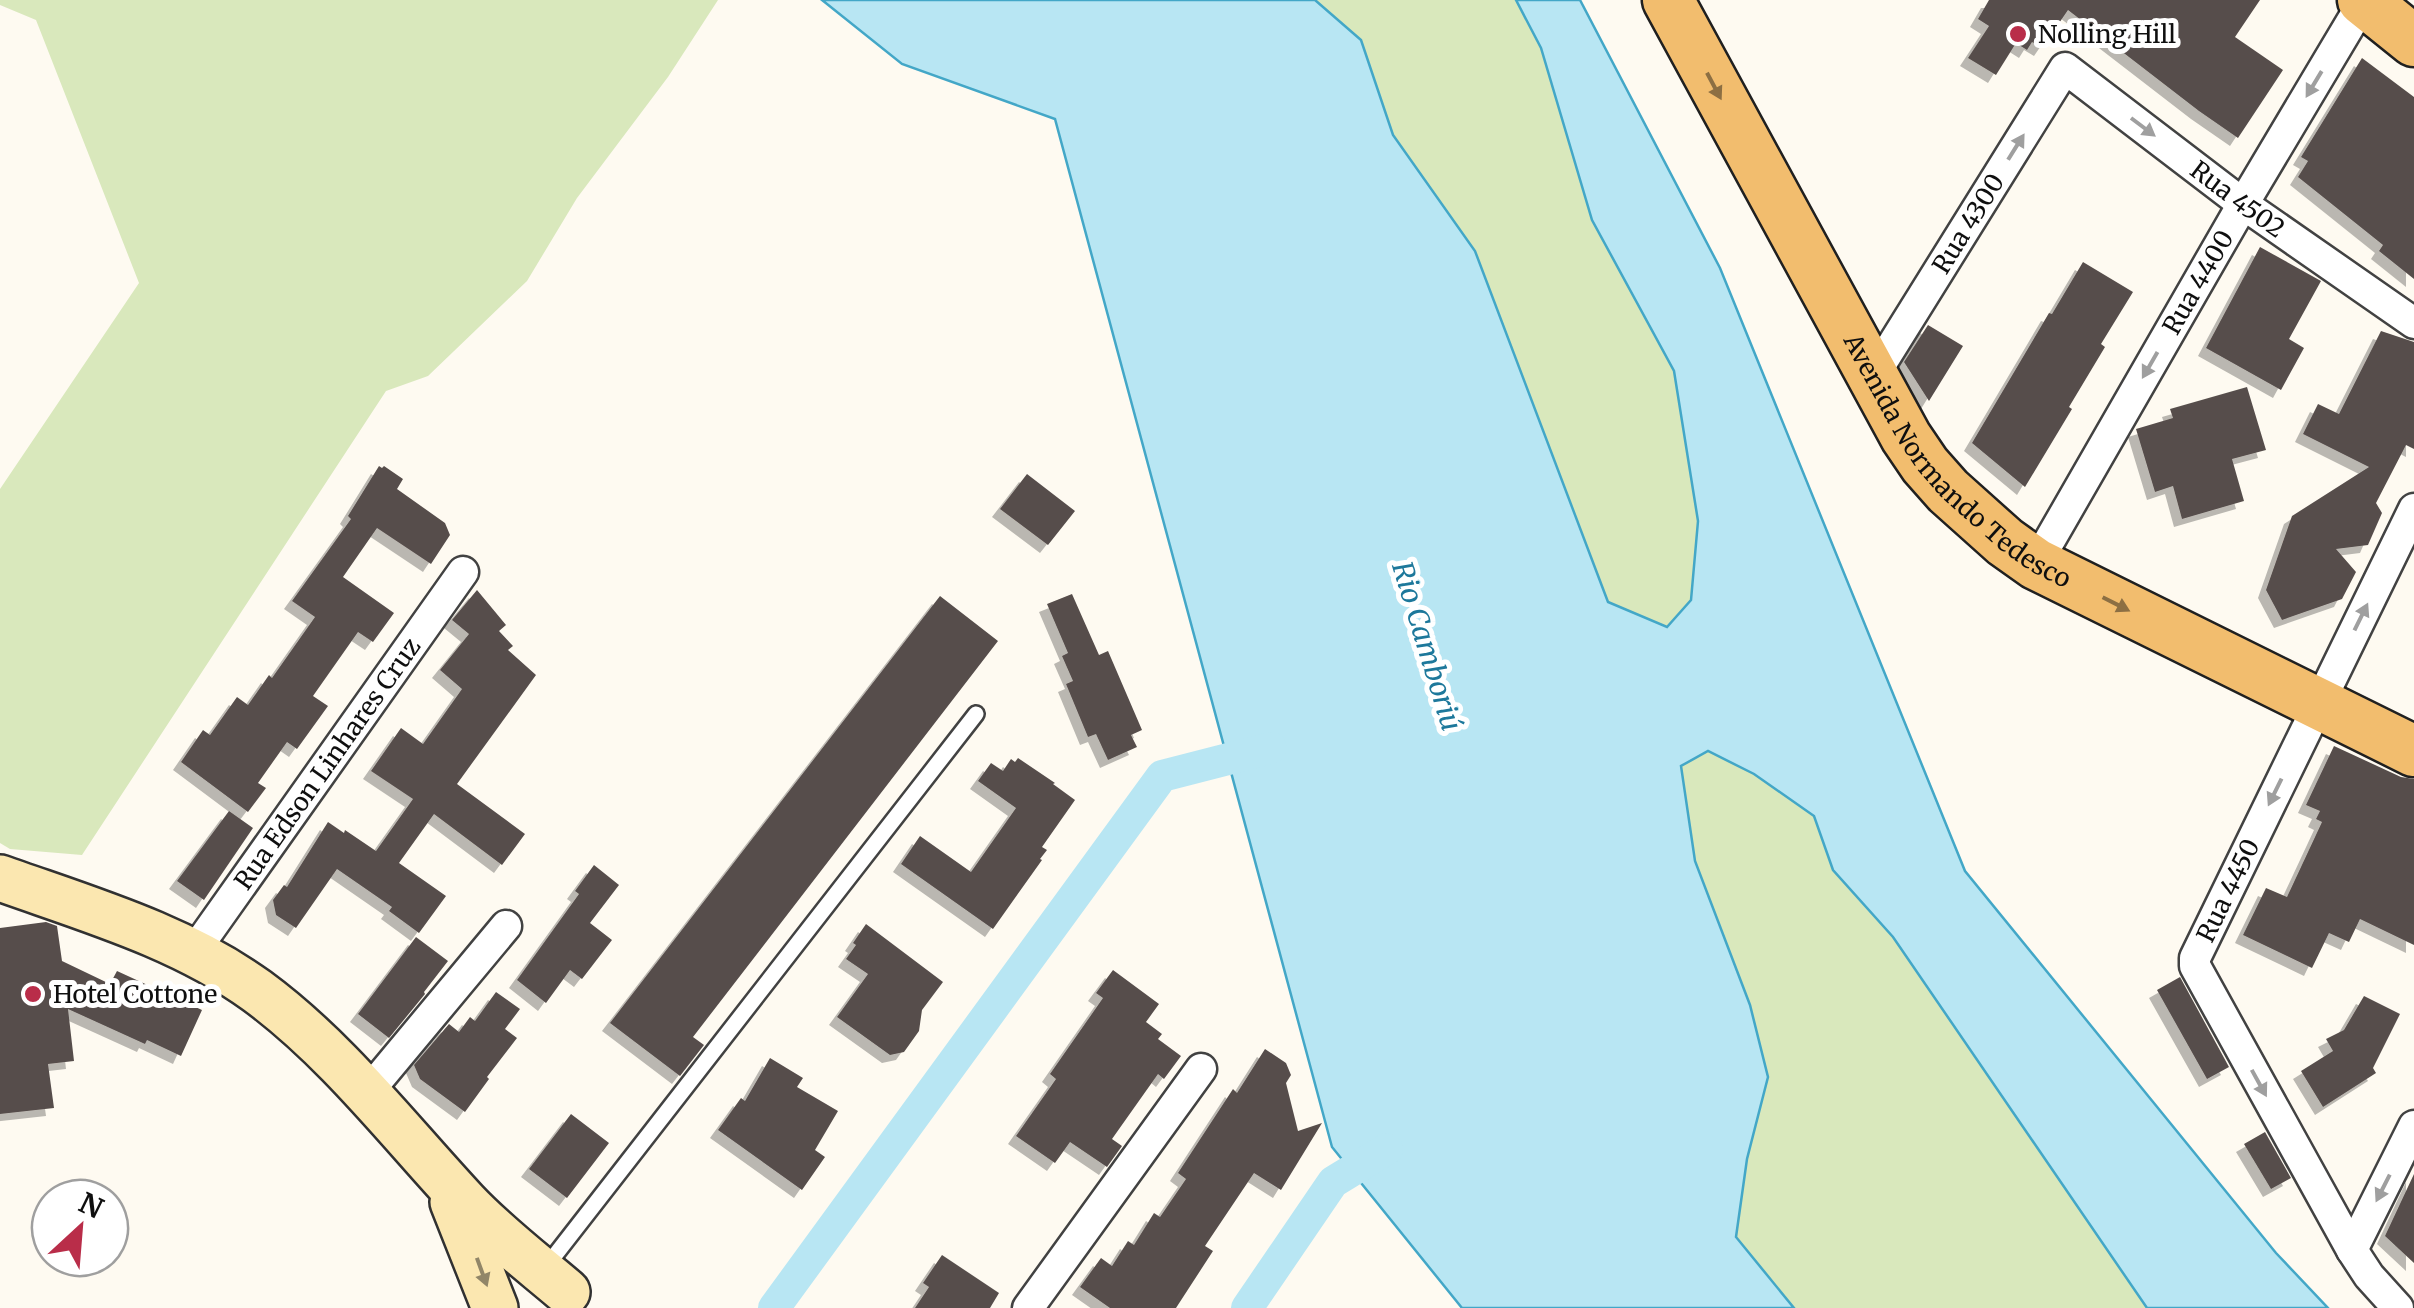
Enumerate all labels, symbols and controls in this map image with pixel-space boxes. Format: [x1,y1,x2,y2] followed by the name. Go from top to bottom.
[2038,18,2176,50] place label: Nolling Hill
[2007,23,2029,45] marker: Nolling Hill
[2306,70,2323,98] one-way arrow
[1705,71,1722,100] one-way arrow
[2130,117,2156,137] one-way arrow
[2007,133,2024,161] one-way arrow
[2184,154,2291,244] street label: Rua 4502
[1925,168,2011,279] street label: Rua 4300
[2155,224,2241,340] street label: Rua 4400
[1836,327,2076,595] street label: Avenida Normando Tedesco
[2142,351,2160,379] one-way arrow
[1384,557,1470,735] water label: Rio Camboriú
[2101,595,2130,612] one-way arrow
[2352,603,2369,632] one-way arrow
[227,632,427,896] street label: Rua Edson Linhares Cruz
[2267,778,2284,807] one-way arrow
[2189,833,2267,947] street label: Rua 4450
[53,978,217,1010] place label: Hotel Cottone
[22,983,44,1005] marker: Hotel Cottone
[2249,1069,2267,1097] one-way arrow
[2375,1174,2392,1203] one-way arrow
[30,1178,130,1278] north arrow
[73,1185,109,1227] text: N
[475,1257,490,1287] one-way arrow

